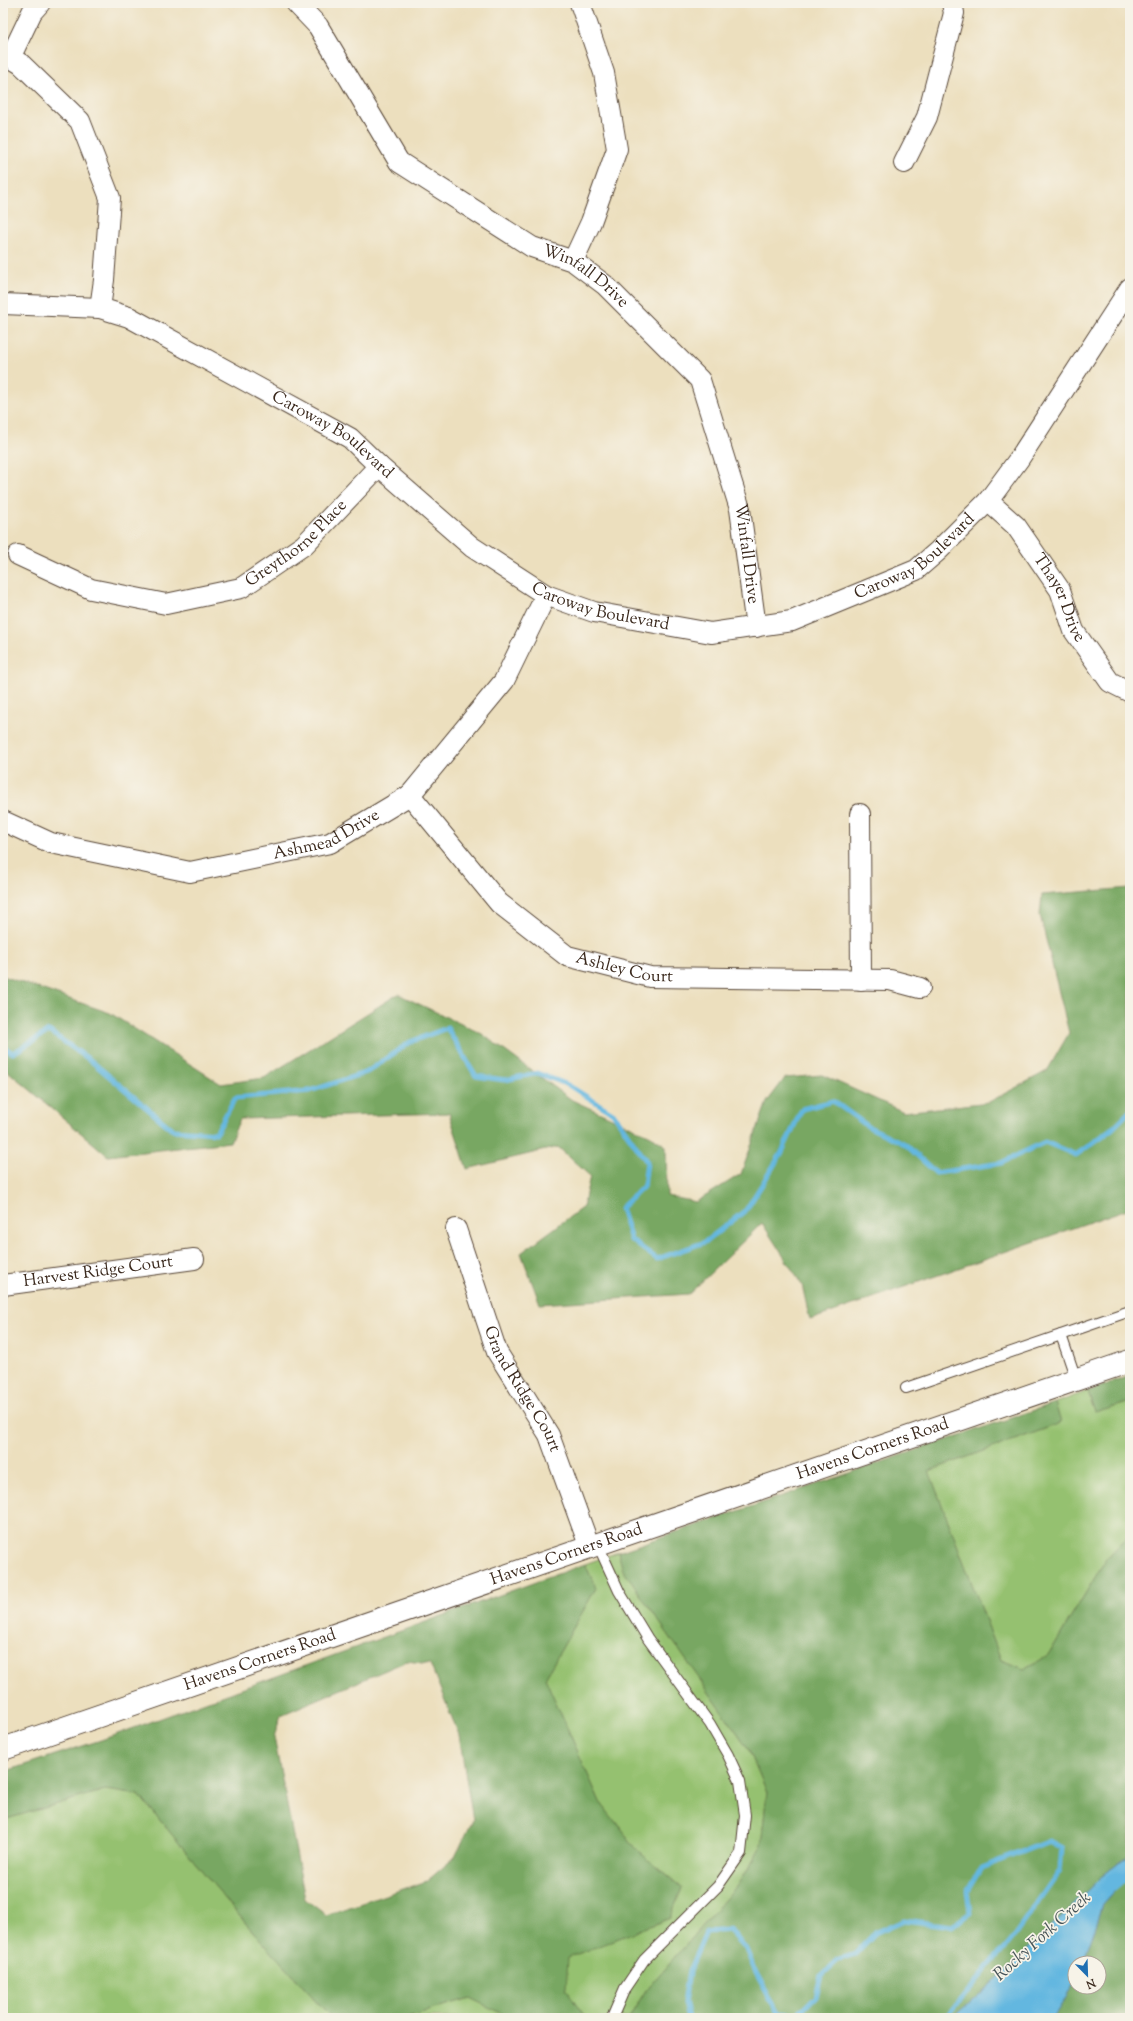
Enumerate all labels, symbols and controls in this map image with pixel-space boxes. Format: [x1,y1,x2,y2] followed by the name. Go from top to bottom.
[539,239,634,314] street label: Winfall Drive
[267,385,398,485] street label: Caroway Boulevard
[241,494,353,593] street label: Greythorne Place
[727,502,765,605] street label: Winfall Drive
[851,508,981,606] street label: Caroway Boulevard
[1027,549,1091,648] street label: Thayer Drive
[526,576,672,637] street label: Caroway Boulevard
[271,804,384,866] street label: Ashmead Drive
[573,947,673,989] street label: Ashley Court
[22,1250,175,1294] street label: Harvest Ridge Court
[477,1323,566,1456] street label: Grand Ridge Court
[794,1412,953,1487] street label: Havens Corners Road
[487,1518,646,1592] street label: Havens Corners Road
[181,1623,340,1698] street label: Havens Corners Road
[988,1886,1098,1988] water label: Rocky Fork Creek
[1067,1955,1107,1995] north arrow
[1083,1974,1099,1992] text: N

